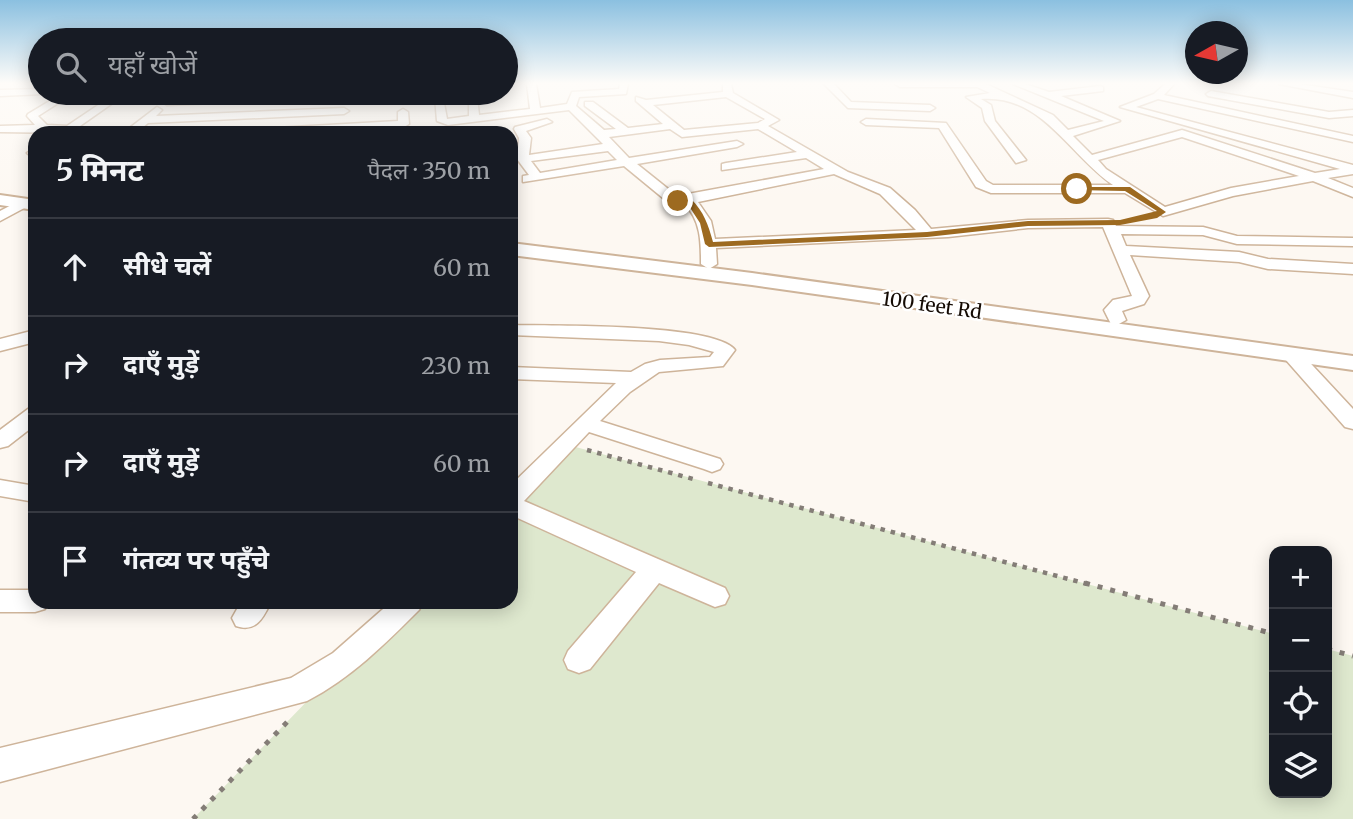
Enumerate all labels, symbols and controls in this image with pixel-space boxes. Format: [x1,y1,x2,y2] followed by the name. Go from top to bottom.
[1185,21,1248,84] north arrow
[28,28,518,105] search box
[52,48,90,86] icon: search
[108,48,197,81] text: यहाँ खोजें
[56,151,144,189] text: 5 मिनट
[368,156,490,185] text: पैदल · 350 m
[1061,173,1092,204] route start
[662,185,693,216] route end
[56,248,94,286] icon: ahead
[123,249,211,282] text: सीधे चलें
[433,253,490,282] text: 60 m
[881,286,983,324] street label: 100 feet Rd
[56,346,94,384] icon: right
[123,347,199,380] text: दाएँ मुड़ें
[421,351,490,380] text: 230 m
[56,444,94,482] icon: right
[123,445,199,478] text: दाएँ मुड़ें
[433,449,490,478] text: 60 m
[56,542,94,580] icon: arrive
[123,543,269,576] text: गंतव्य पर पहुँचे
[1269,546,1332,798] map controls
[1269,546,1332,609] button: +
[1269,609,1332,672] button: −
[1269,672,1332,735] button: locate
[1269,735,1332,798] button: layers

